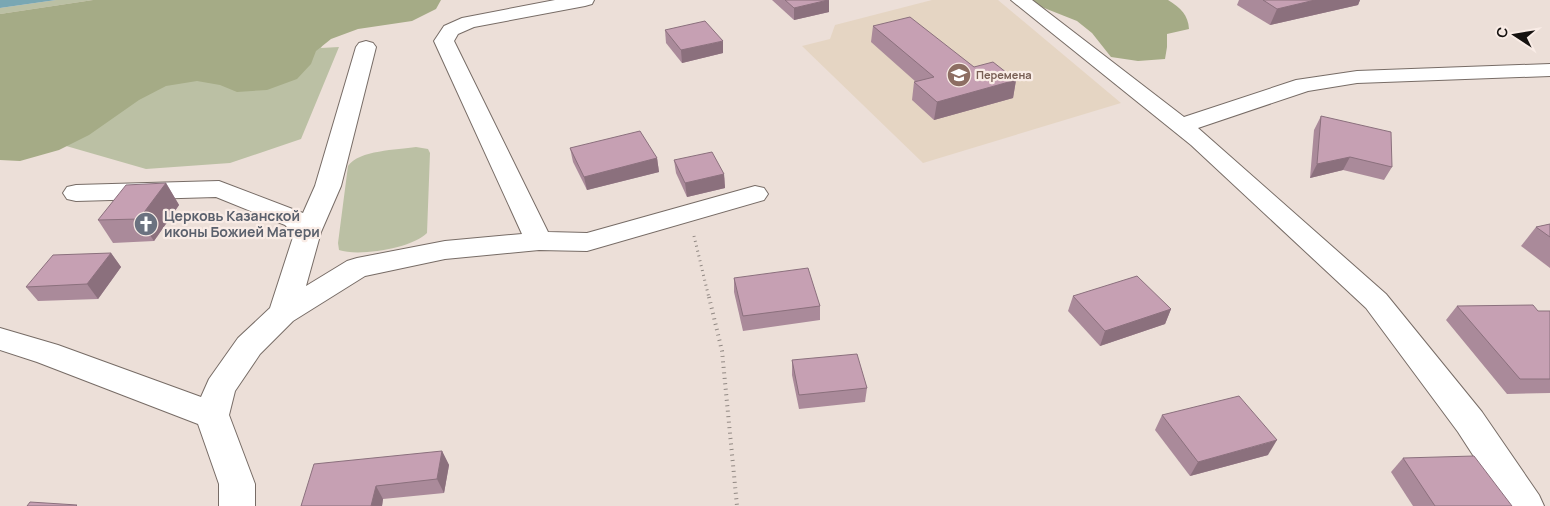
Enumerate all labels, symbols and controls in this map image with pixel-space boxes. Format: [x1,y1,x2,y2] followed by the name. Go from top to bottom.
[1490,10,1540,60] north arrow
[1491,25,1512,39] text: С
[946,62,972,88] school or university icon: Перемена
[976,67,1032,82] place label: Перемена
[164,206,320,241] place label: Церковь Казанской иконы Божией Матери
[133,211,159,237] church icon: Церковь Казанской иконы Божией Матери

